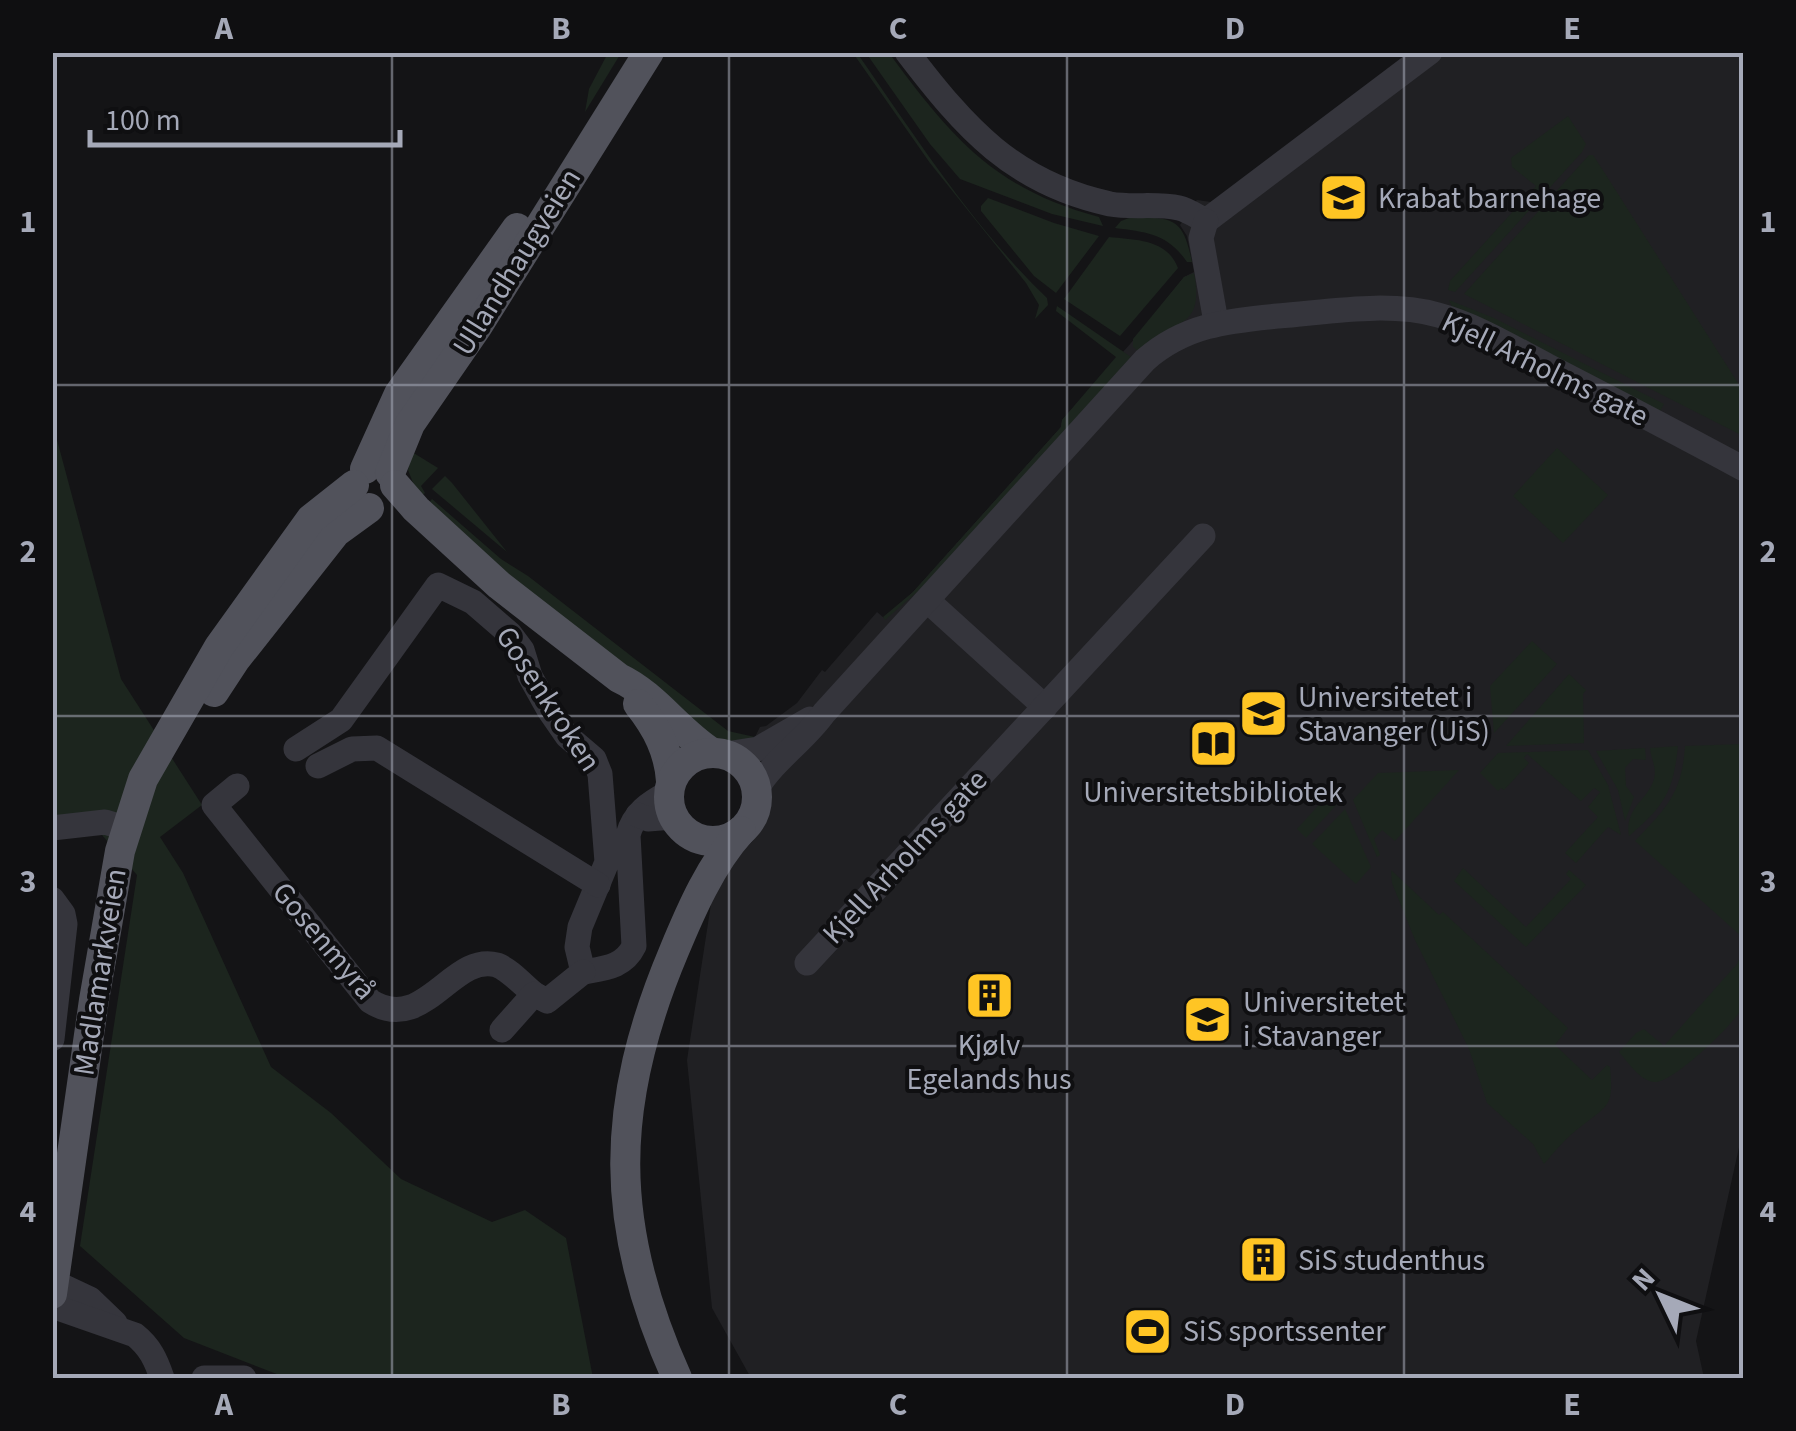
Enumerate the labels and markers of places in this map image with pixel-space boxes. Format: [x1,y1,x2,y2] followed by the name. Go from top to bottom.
[1317,172,1369,224] school or university icon: Krabat barnehage
[1378,177,1601,220] place label: Krabat barnehage
[1298,676,1490,753] place label: Universitetet i Stavanger (UiS)
[1237,688,1289,740] school or university icon: Universitetet i Stavanger (UiS)
[1187,717,1239,769] library icon: Universitetsbibliotek
[1083,771,1343,814] place label: Universitetsbibliotek
[963,970,1015,1022] building icon: Kjølv Egelands hus
[1243,981,1404,1058] place label: Universitetet i Stavanger
[1182,993,1234,1045] school or university icon: Universitetet i Stavanger
[906,1024,1072,1101] place label: Kjølv Egelands hus
[1237,1234,1289,1286] building icon: SiS studenthus
[1298,1239,1485,1282] place label: SiS studenthus
[1122,1305,1174,1357] sports icon: SiS sportssenter
[1183,1310,1386,1353] place label: SiS sportssenter

